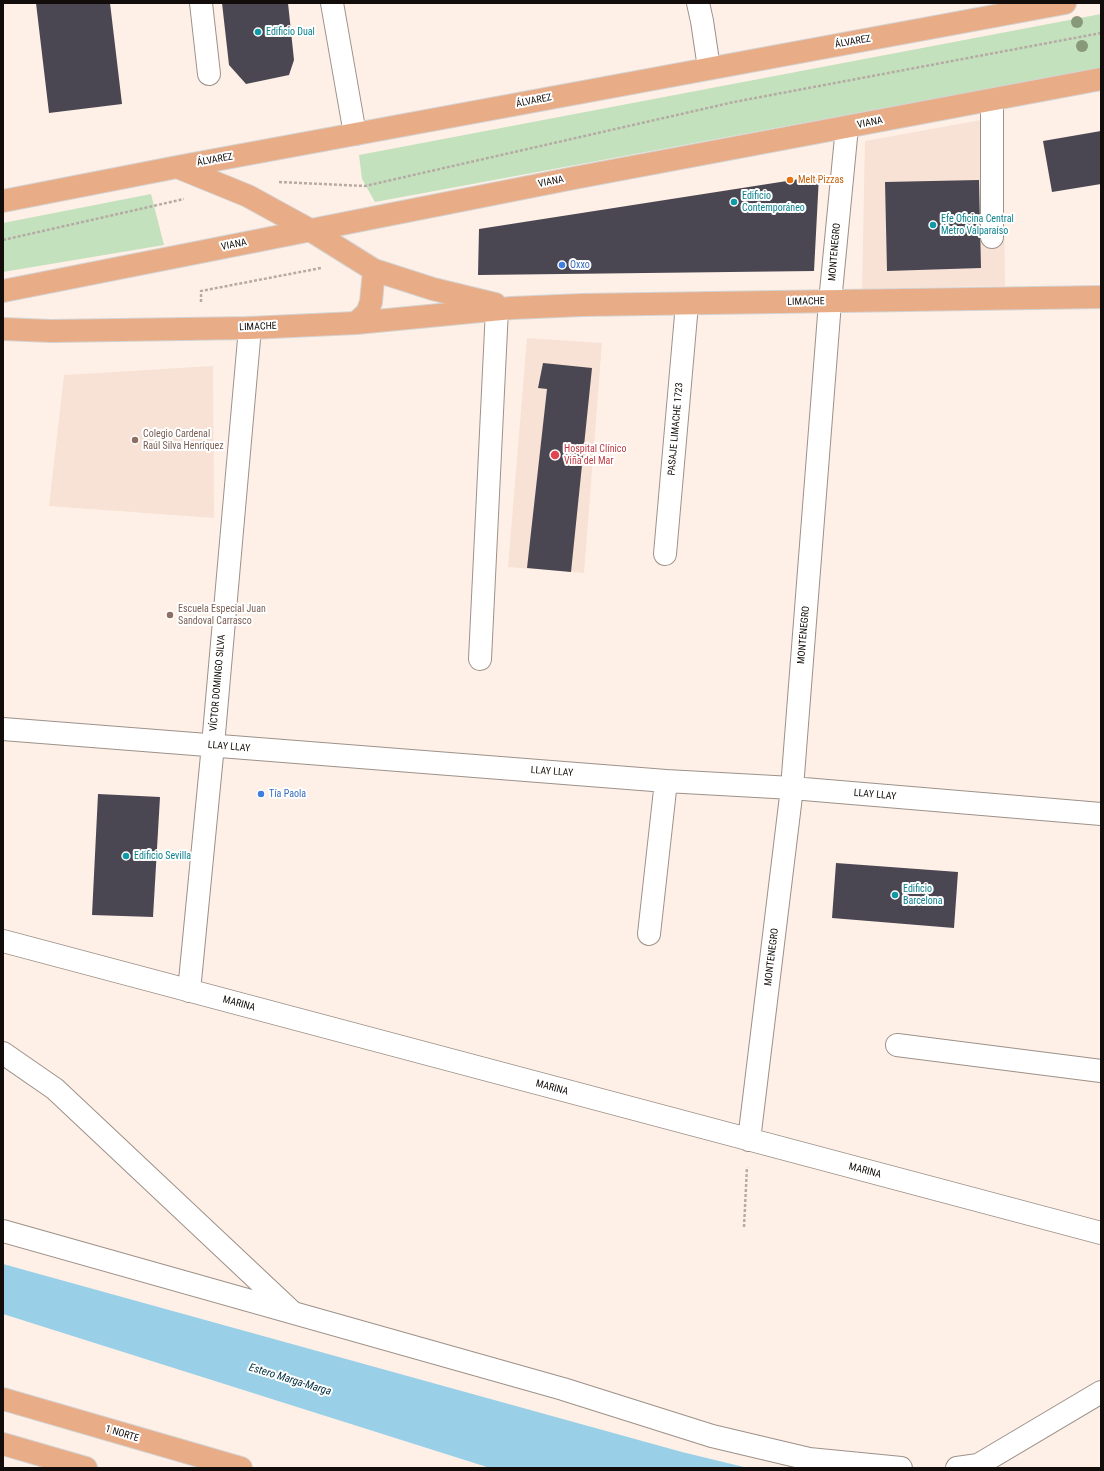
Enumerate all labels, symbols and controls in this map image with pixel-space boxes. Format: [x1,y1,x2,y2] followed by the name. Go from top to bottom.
[266,26,315,38] place label: Edificio Dual
[253,27,263,37] marker: Edificio Dual
[834,33,872,51] street label: ÁLVAREZ
[515,92,553,110] street label: ÁLVAREZ
[856,115,884,131] street label: VIANA
[196,151,234,169] street label: ÁLVAREZ
[537,174,565,190] street label: VIANA
[798,174,844,186] place label: Melt Pizzas
[785,175,795,185] marker: Melt Pizzas
[742,190,805,214] place label: Edificio Contemporáneo
[729,197,739,207] marker: Edificio Contemporáneo
[941,213,1014,236] place label: Efe Oficina Central Metro Valparaíso
[928,220,938,230] marker: Efe Oficina Central Metro Valparaíso
[826,222,844,282] street label: MONTENEGRO
[220,237,248,253] street label: VIANA
[570,259,590,271] place label: Oxxo
[557,260,567,270] marker: Oxxo
[787,296,825,308] street label: LIMACHE
[239,320,277,334] street label: LIMACHE
[666,382,686,476] street label: PASAJE LIMACHE 1723
[143,428,224,452] place label: Colegio Cardenal Raúl Silva Henríquez
[130,435,140,445] marker: Colegio Cardenal Raúl Silva Henríquez
[564,443,626,466] place label: Hospital Clínico Viña del Mar
[549,449,561,461] marker: Hospital Clínico Viña del Mar
[178,603,266,626] place label: Escuela Especial Juan Sandoval Carrasco
[795,605,813,665] street label: MONTENEGRO
[165,610,175,620] marker: Escuela Especial Juan Sandoval Carrasco
[208,634,228,732] street label: VÍCTOR DOMINGO SILVA
[207,739,251,755] street label: LLAY LLAY
[530,765,574,779] street label: LLAY LLAY
[853,787,897,803] street label: LLAY LLAY
[269,788,306,800] place label: Tía Paola
[256,789,266,799] marker: Tía Paola
[134,850,191,862] place label: Edificio Sevilla
[121,851,131,861] marker: Edificio Sevilla
[903,883,942,906] place label: Edificio Barcelona
[890,890,900,900] marker: Edificio Barcelona
[762,927,782,987] street label: MONTENEGRO
[221,994,257,1014] street label: MARINA
[534,1078,570,1098] street label: MARINA
[847,1161,883,1181] street label: MARINA
[247,1361,333,1399] water label: Estero Marga-Marga
[104,1423,140,1445] street label: 1 NORTE

